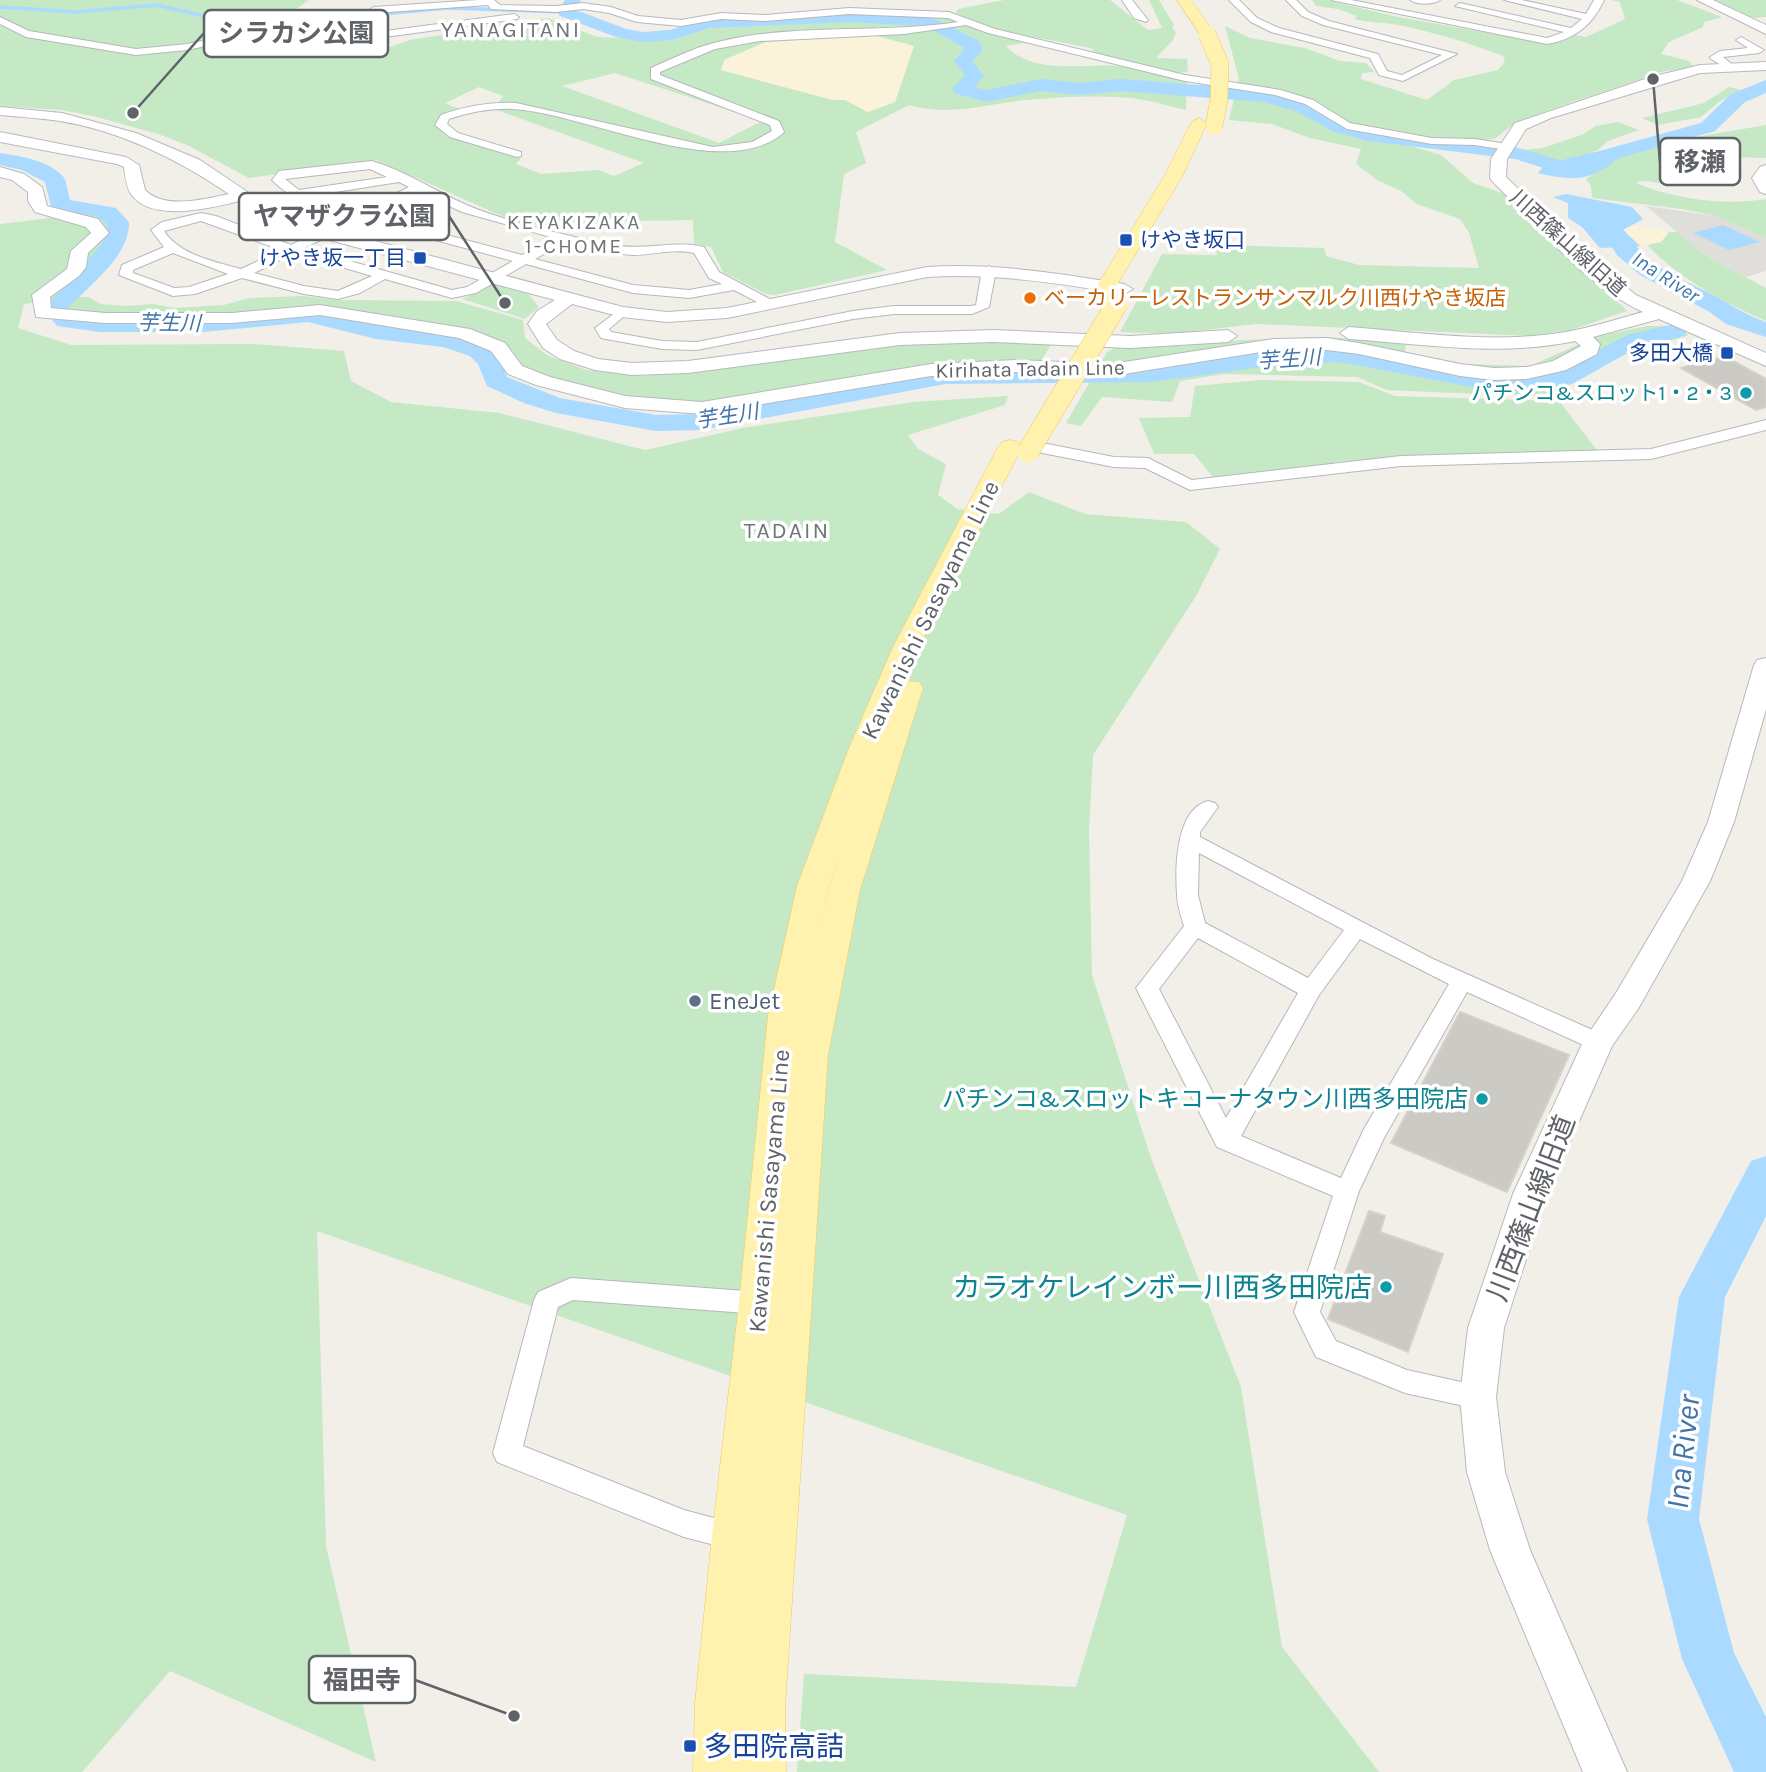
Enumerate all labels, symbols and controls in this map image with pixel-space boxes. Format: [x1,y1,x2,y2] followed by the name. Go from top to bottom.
[204,10,388,57] callout: シラカシ公園
[441,16,581,43] district label: YANAGITANI
[218,18,374,49] text: シラカシ公園
[1660,138,1740,185] callout: 移瀬
[1674,147,1726,178] text: 移瀬
[1505,185,1631,301] street label: 川西篠山線旧道
[239,193,449,240] callout: ヤマザクラ公園
[253,201,435,232] text: ヤマザクラ公園
[507,210,641,258] district label: KEYAKIZAKA 1-CHOME
[1140,228,1245,252] place label: けやき坂口
[1118,232,1134,248] marker: けやき坂口
[259,246,406,270] place label: けやき坂一丁目
[1628,246,1705,308] water label: Ina River
[412,250,428,266] marker: けやき坂一丁目
[1044,286,1506,310] place label: ベーカリーレストランサンマルク川西けやき坂店
[1022,290,1038,306] marker: ベーカリーレストランサンマルク川西けやき坂店
[137,310,203,336] water label: 芋生川
[1629,341,1713,365] place label: 多田大橋
[1257,345,1323,373] water label: 芋生川
[1719,345,1735,361] marker: 多田大橋
[935,355,1125,383] street label: Kirihata Tadain Line
[1471,381,1732,405] place label: パチンコ&スロット1・2・3
[1738,385,1754,401] marker: パチンコ&スロット1・2・3
[694,399,762,433] water label: 芋生川
[855,476,1005,744] street label: Kawanishi Sasayama Line
[744,517,830,544] district label: TADAIN
[709,987,780,1015] place label: EneJet
[687,993,703,1009] marker: EneJet
[743,1048,795,1334] street label: Kawanishi Sasayama Line
[942,1085,1468,1113] place label: パチンコ&スロットキコーナタウン川西多田院店
[1474,1091,1490,1107] marker: パチンコ&スロットキコーナタウン川西多田院店
[1480,1111,1582,1305] street label: 川西篠山線旧道
[953,1271,1372,1304] place label: カラオケレインボー川西多田院店
[1378,1279,1394,1295] marker: カラオケレインボー川西多田院店
[1659,1392,1708,1511] water label: Ina River
[309,1656,415,1703] callout: 福田寺
[323,1665,401,1696] text: 福田寺
[704,1730,844,1763] place label: 多田院高詰
[682,1738,698,1754] marker: 多田院高詰

